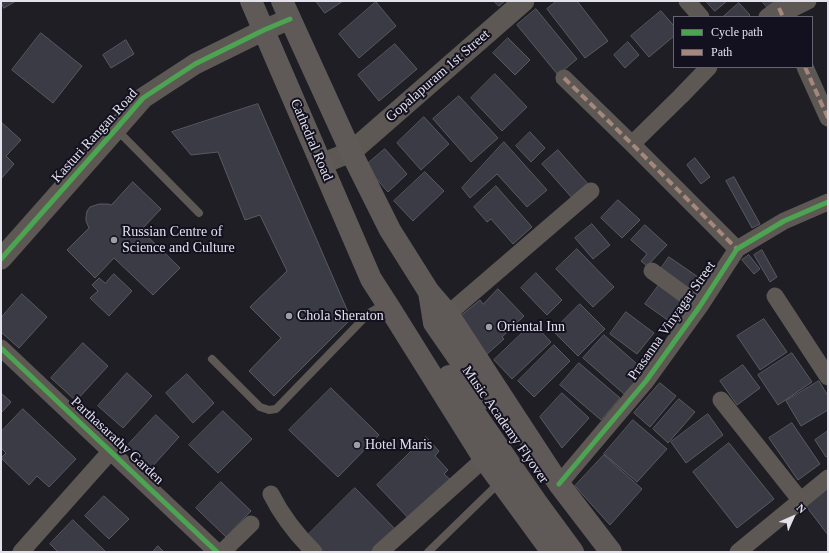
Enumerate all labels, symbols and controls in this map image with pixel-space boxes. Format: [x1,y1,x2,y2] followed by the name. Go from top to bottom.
[673,16,813,68] legend
[711,25,763,39] text: Cycle path
[383,26,493,126] street label: Gopalapuram 1st Street
[711,45,732,59] text: Path
[48,86,142,186] street label: Kasturi Rangan Road
[286,96,336,184] street label: Cathedral Road
[122,224,235,256] place label: Russian Centre of Science and Culture
[109,235,119,245] marker: Russian Centre of Science and Culture
[625,258,719,384] street label: Prasanna Vinyagar Street
[297,308,384,324] place label: Chola Sheraton
[284,311,294,321] marker: Chola Sheraton
[497,319,565,335] place label: Oriental Inn
[484,322,494,332] marker: Oriental Inn
[458,363,552,487] street label: Music Academy Flyover
[67,394,167,488] street label: Parthasarathy Garden
[365,437,432,453] place label: Hotel Maris
[352,440,362,450] marker: Hotel Maris
[773,497,813,537] north arrow
[794,501,809,516] text: N

